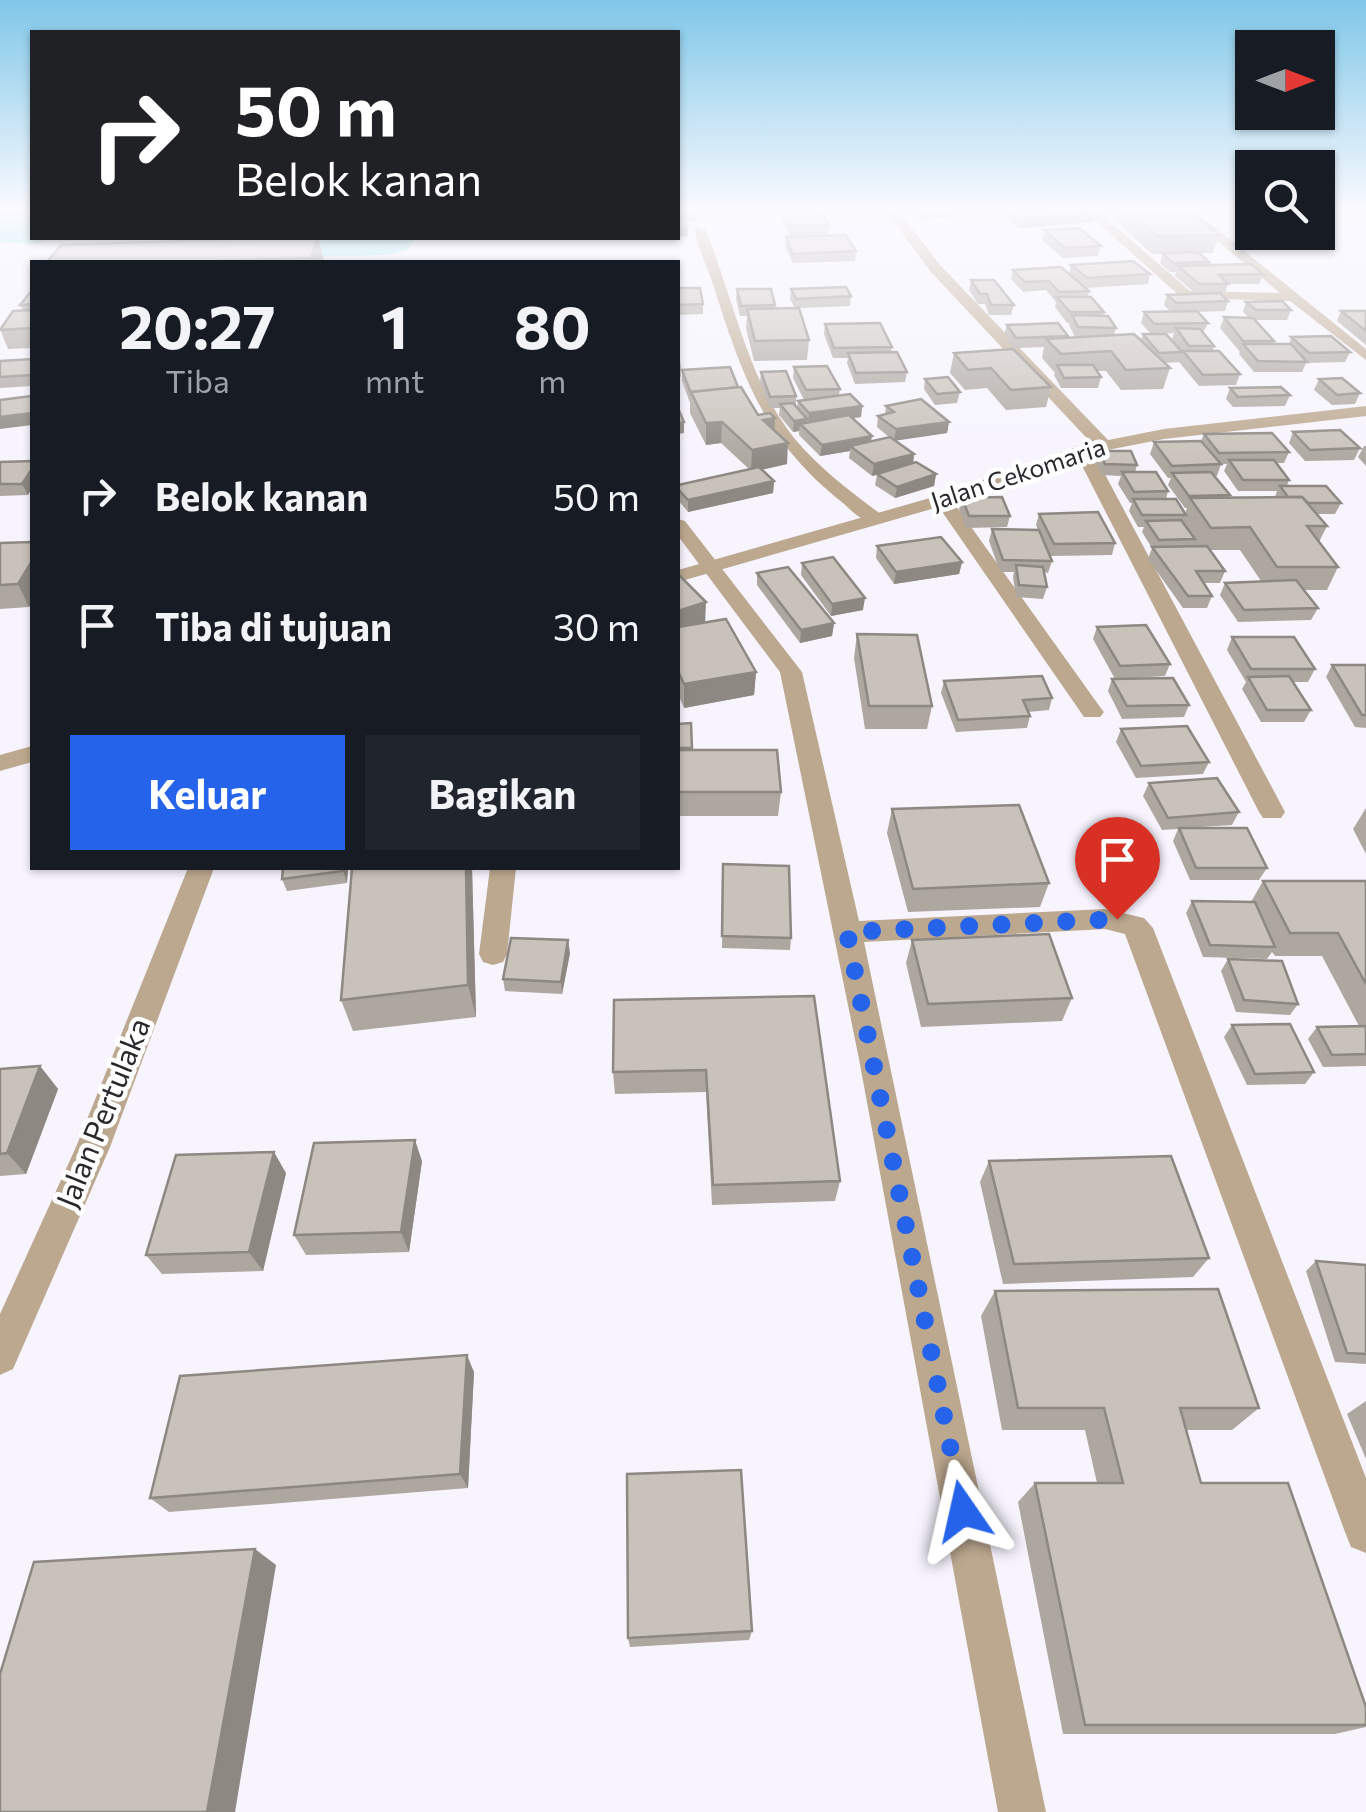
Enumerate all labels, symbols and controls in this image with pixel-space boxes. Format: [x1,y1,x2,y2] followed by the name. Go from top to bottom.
[1235,30,1335,130] north arrow
[1235,30,1335,250] map controls
[235,65,397,150] text: 50 m
[70,70,200,200] icon: right
[235,150,482,205] text: Belok kanan
[1235,150,1335,250] button: search
[119,288,276,361] text: 20:27
[381,288,408,361] text: 1
[514,288,591,361] text: 80
[165,360,230,400] text: Tiba
[365,360,424,400] text: mnt
[538,360,566,400] text: m
[927,431,1109,515] street label: Jalan Cekomaria
[70,468,125,523] icon: right
[155,472,368,519] text: Belok kanan
[553,472,640,519] text: 50 m
[70,598,125,653] icon: arrive
[155,602,392,649] text: Tiba di tujuan
[553,602,640,649] text: 30 m
[70,735,345,850] button: Keluar
[365,735,640,850] button: Bagikan
[1075,817,1160,920] pin
[1090,832,1145,887] icon: arrive
[47,1012,157,1212] street label: Jalan Pertulaka
[911,1459,1015,1563] position arrow

